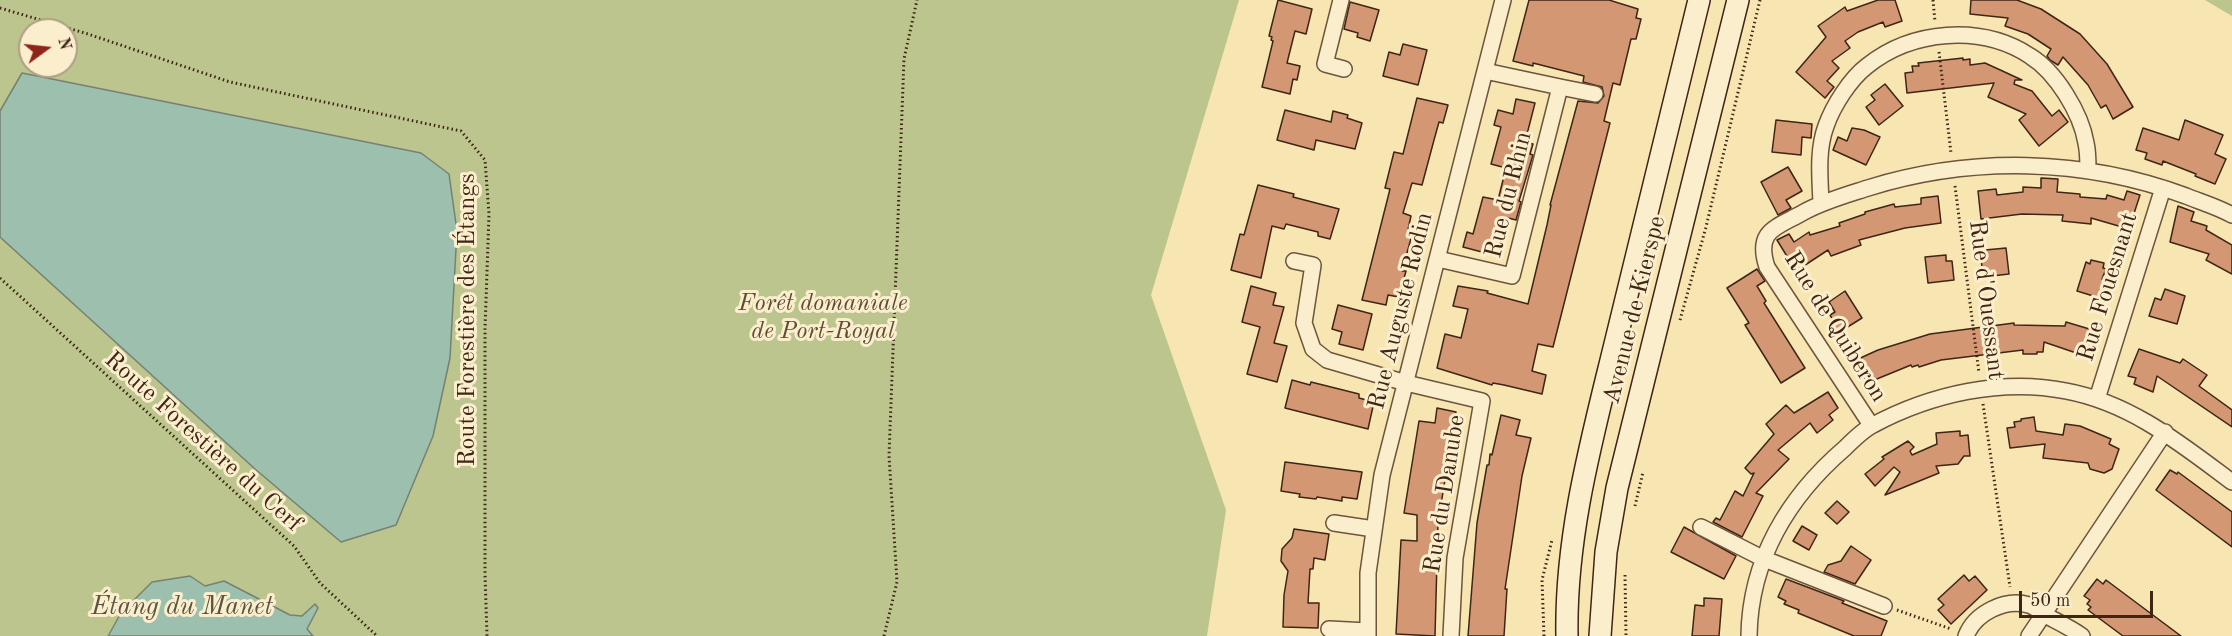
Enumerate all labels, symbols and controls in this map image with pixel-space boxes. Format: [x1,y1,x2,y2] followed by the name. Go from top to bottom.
[18,18,78,78] north arrow
[54,36,73,52] text: N
[1479,129,1539,261] street label: Rue du Rhin
[454,173,482,467] street label: Route Forestière des Étangs
[1363,209,1439,413] street label: Rue Auguste Rodin
[2072,209,2144,365] street label: Rue Fouesnant
[1598,213,1672,407] street label: Avenue de Kierspe
[1962,218,2010,382] street label: Rue d'Ouessant
[1777,246,1893,408] street label: Rue de Quiberon
[738,290,908,346] park label: Forêt domaniale de Port-Royal
[98,346,308,538] street label: Route Forestière du Cerf
[1418,413,1472,575] street label: Rue du Danube
[2022,579,2156,617] scale bar
[91,591,273,623] water label: Étang du Manet
[2030,592,2070,610] text: 50 m

